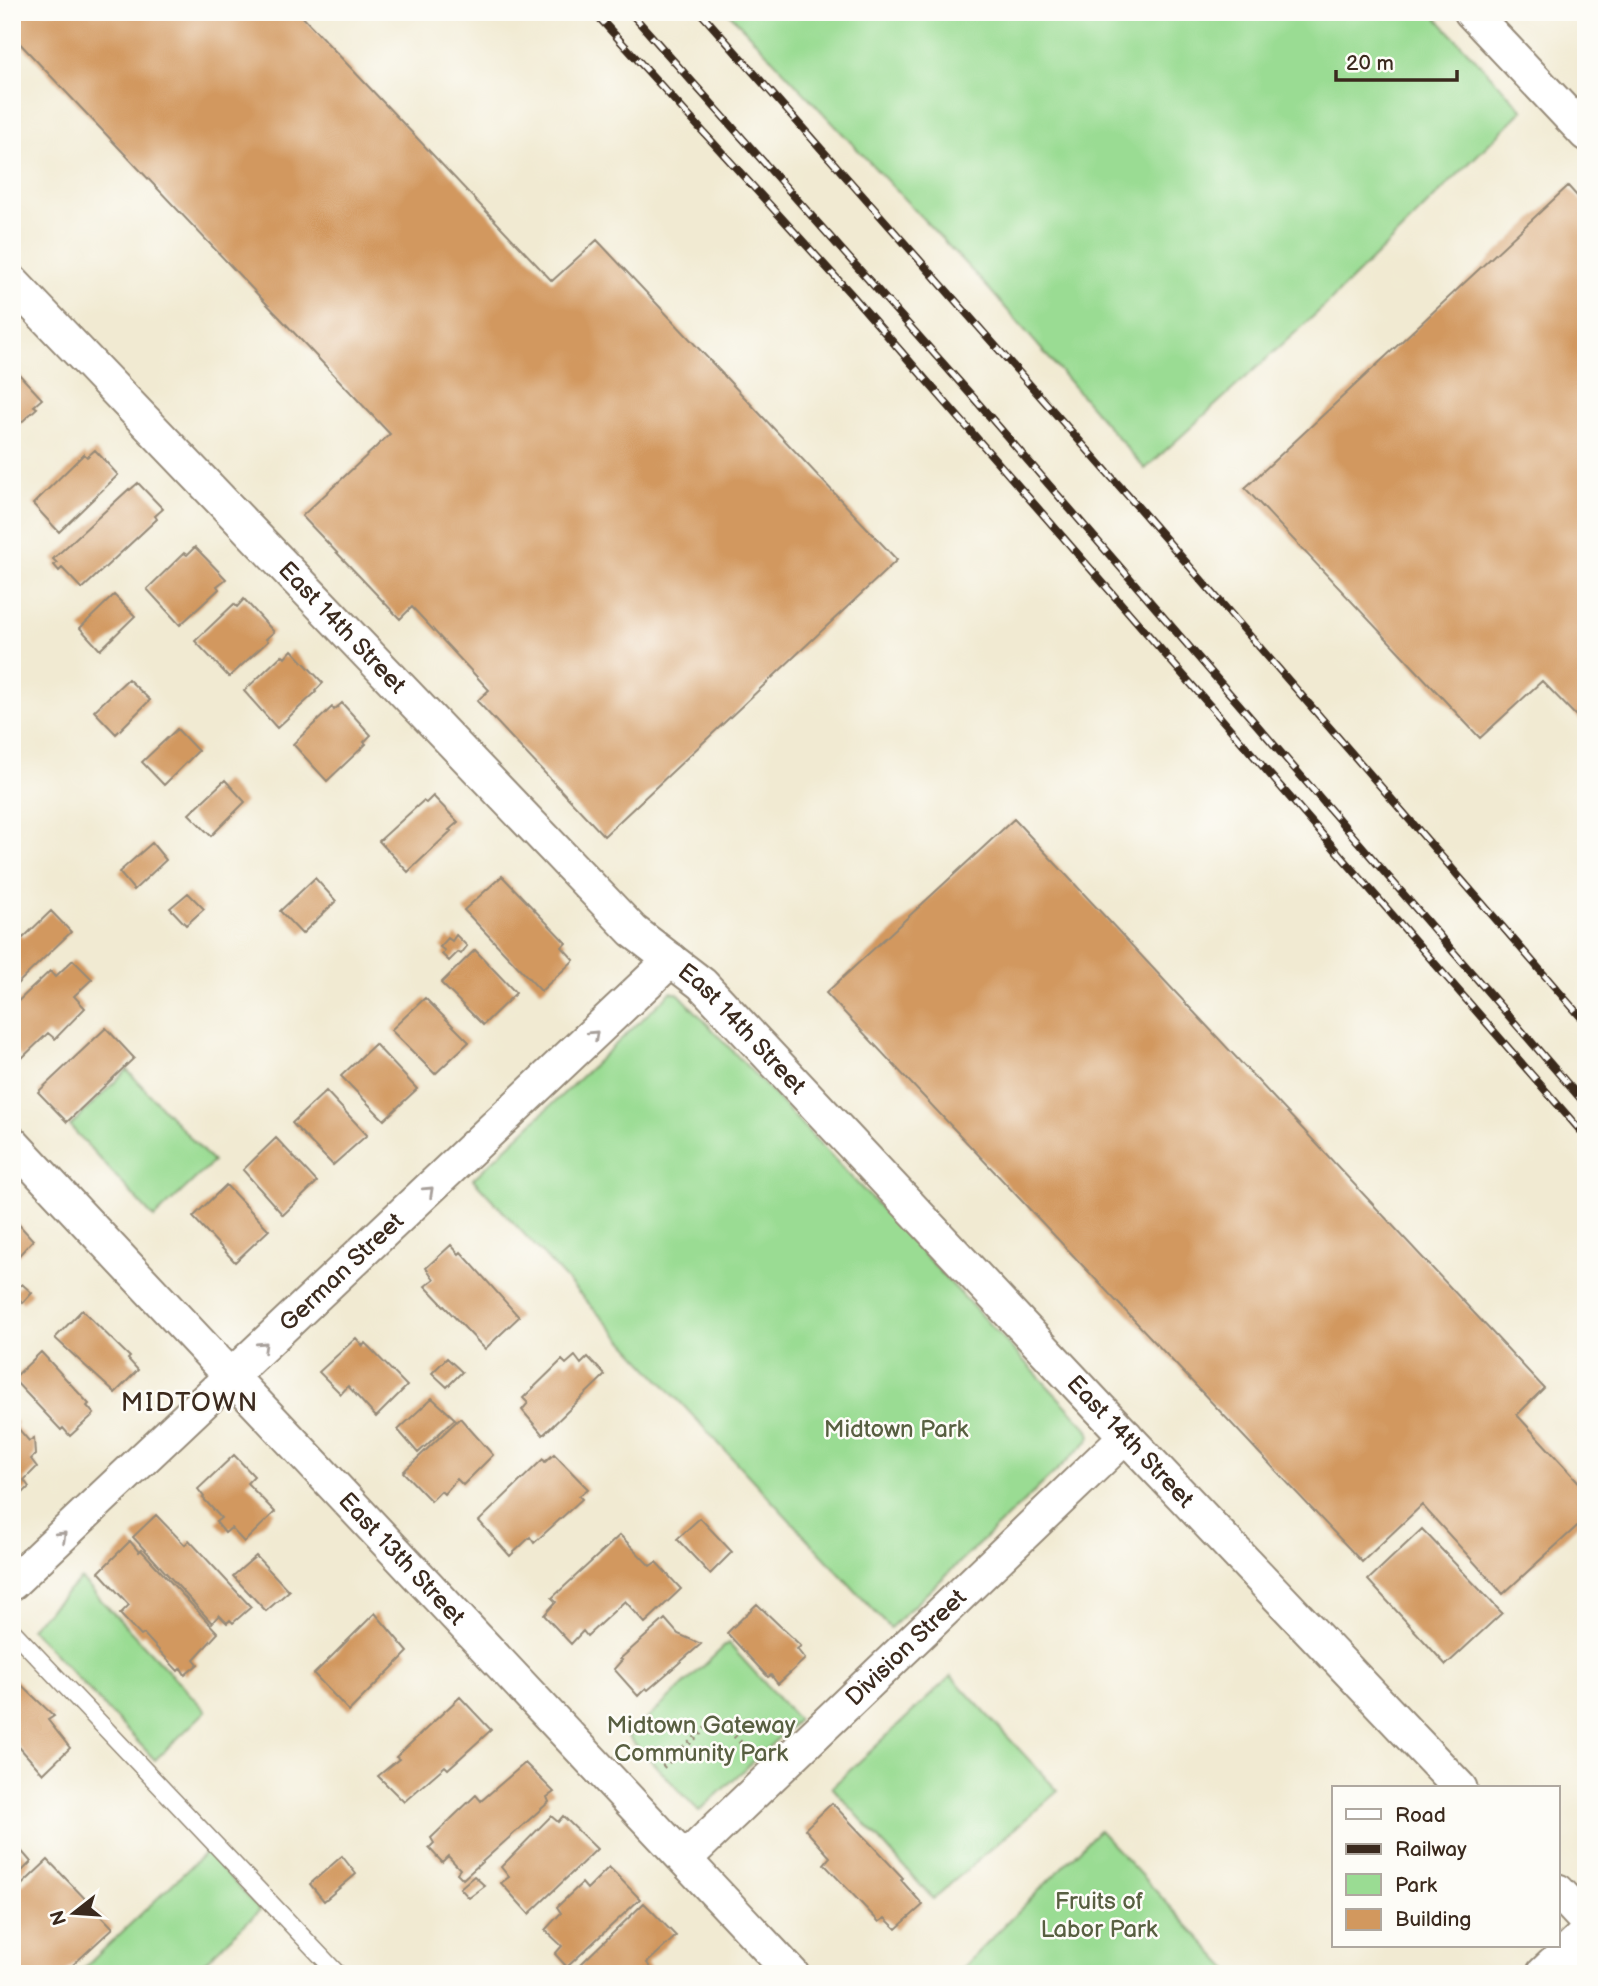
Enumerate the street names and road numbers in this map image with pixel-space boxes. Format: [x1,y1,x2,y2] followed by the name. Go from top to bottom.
[273,555,413,700] street label: East 14th Street
[672,957,813,1101] street label: East 14th Street
[273,1206,410,1337] street label: German Street
[1061,1369,1201,1514] street label: East 14th Street
[333,1486,472,1632] street label: East 13th Street
[839,1582,973,1712] street label: Division Street

